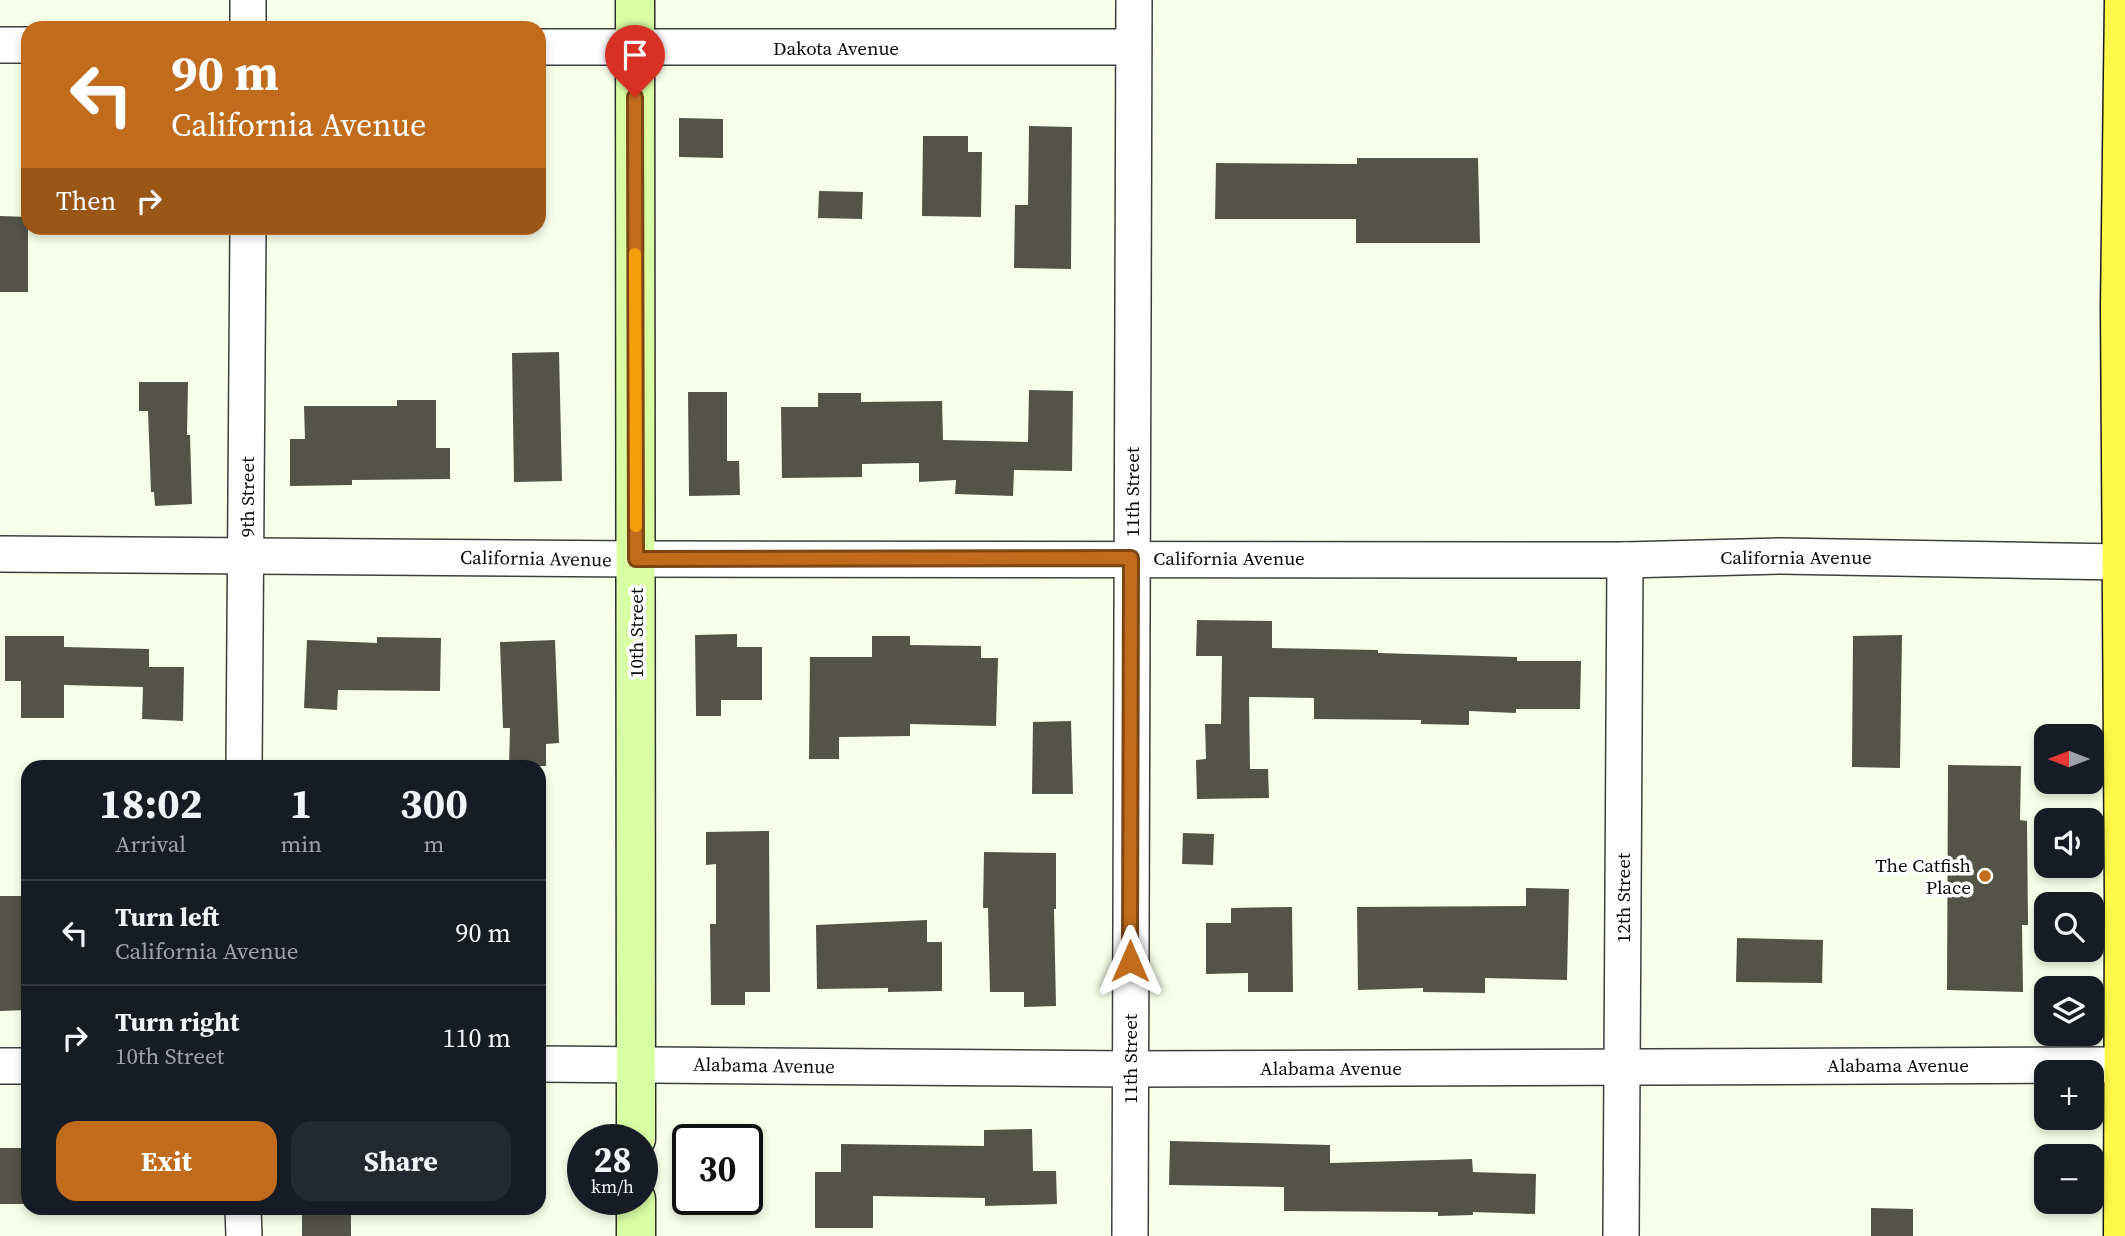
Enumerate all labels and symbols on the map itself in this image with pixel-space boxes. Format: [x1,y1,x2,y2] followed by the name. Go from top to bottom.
[605,25,665,97] pin
[773,35,899,61] street label: Dakota Avenue
[1119,446,1145,537] street label: 11th Street
[234,456,260,537] street label: 9th Street
[460,544,612,572] street label: California Avenue
[1720,544,1872,570] street label: California Avenue
[1153,545,1305,571] street label: California Avenue
[623,587,649,678] street label: 10th Street
[2034,724,2104,794] north arrow
[1610,852,1636,943] street label: 12th Street
[1875,852,1971,900] place label: The Catfish Place
[1977,868,1993,884] marker: The Catfish Place
[1093,924,1167,998] position arrow
[1117,1013,1143,1104] street label: 11th Street
[693,1051,835,1079] street label: Alabama Avenue
[1827,1052,1969,1078] street label: Alabama Avenue
[1260,1055,1402,1081] street label: Alabama Avenue
[672,1124,763,1215] speed limit sign: 30

